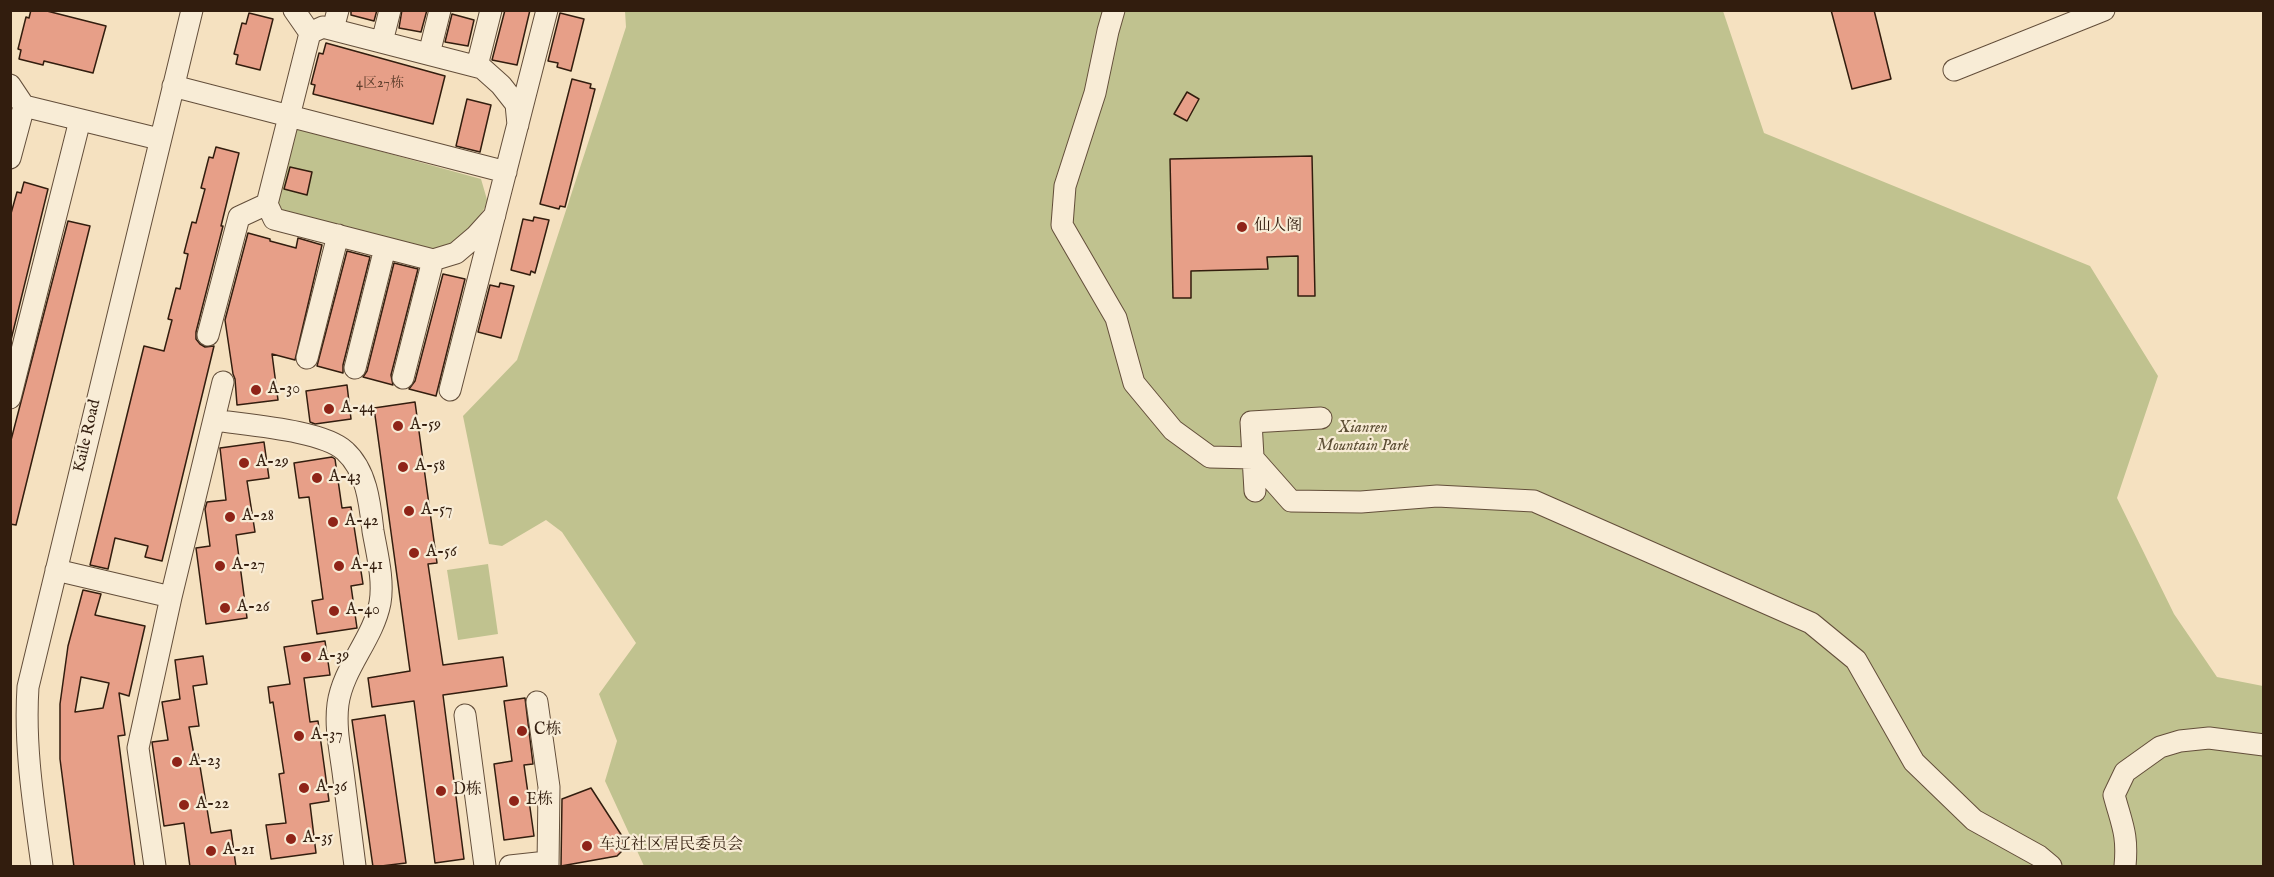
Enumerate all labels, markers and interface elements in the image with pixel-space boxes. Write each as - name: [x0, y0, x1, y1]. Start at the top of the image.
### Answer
- house number: 4区27栋: [356, 76, 404, 92]
- place label: 仙人阁: [1254, 217, 1302, 237]
- marker: 仙人阁: [1235, 220, 1249, 234]
- place label: A-30: [268, 380, 300, 400]
- marker: A-30: [249, 383, 263, 397]
- street label: Kaile Road: [70, 398, 106, 474]
- place label: A-44: [341, 399, 375, 419]
- marker: A-44: [322, 402, 336, 416]
- place label: A-59: [410, 416, 441, 436]
- marker: A-59: [391, 419, 405, 433]
- park label: Xianren Mountain Park: [1317, 419, 1409, 457]
- place label: A-29: [256, 453, 289, 473]
- marker: A-29: [237, 456, 251, 470]
- place label: A-58: [415, 457, 445, 477]
- marker: A-58: [396, 460, 410, 474]
- place label: A-43: [329, 468, 361, 488]
- marker: A-43: [310, 471, 324, 485]
- place label: A-57: [421, 501, 453, 521]
- marker: A-57: [402, 504, 416, 518]
- place label: A-28: [242, 507, 274, 527]
- marker: A-28: [223, 510, 237, 524]
- place label: A-42: [345, 512, 379, 532]
- marker: A-42: [326, 515, 340, 529]
- place label: A-56: [426, 543, 457, 563]
- marker: A-56: [407, 546, 421, 560]
- place label: A-27: [232, 556, 265, 576]
- place label: A-41: [351, 556, 383, 576]
- marker: A-27: [213, 559, 227, 573]
- marker: A-41: [332, 559, 346, 573]
- place label: A-26: [237, 598, 270, 618]
- marker: A-26: [218, 601, 232, 615]
- place label: A-40: [346, 601, 380, 621]
- marker: A-40: [327, 604, 341, 618]
- place label: A-39: [318, 647, 349, 667]
- marker: A-39: [299, 650, 313, 664]
- place label: C栋: [534, 721, 561, 741]
- marker: C栋: [515, 724, 529, 738]
- place label: A-37: [311, 726, 343, 746]
- marker: A-37: [292, 729, 306, 743]
- place label: A-23: [189, 752, 221, 772]
- marker: A-23: [170, 755, 184, 769]
- place label: A-36: [316, 778, 347, 798]
- marker: A-36: [297, 781, 311, 795]
- place label: D栋: [453, 781, 482, 801]
- marker: D栋: [434, 784, 448, 798]
- place label: E栋: [526, 791, 553, 811]
- marker: E栋: [507, 794, 521, 808]
- place label: A-22: [196, 795, 229, 815]
- marker: A-22: [177, 798, 191, 812]
- place label: A-35: [303, 829, 333, 849]
- marker: A-35: [284, 832, 298, 846]
- place label: 车辽社区居民委员会: [599, 836, 743, 856]
- marker: 车辽社区居民委员会: [580, 839, 594, 853]
- place label: A-21: [223, 841, 255, 861]
- marker: A-21: [204, 844, 218, 858]

